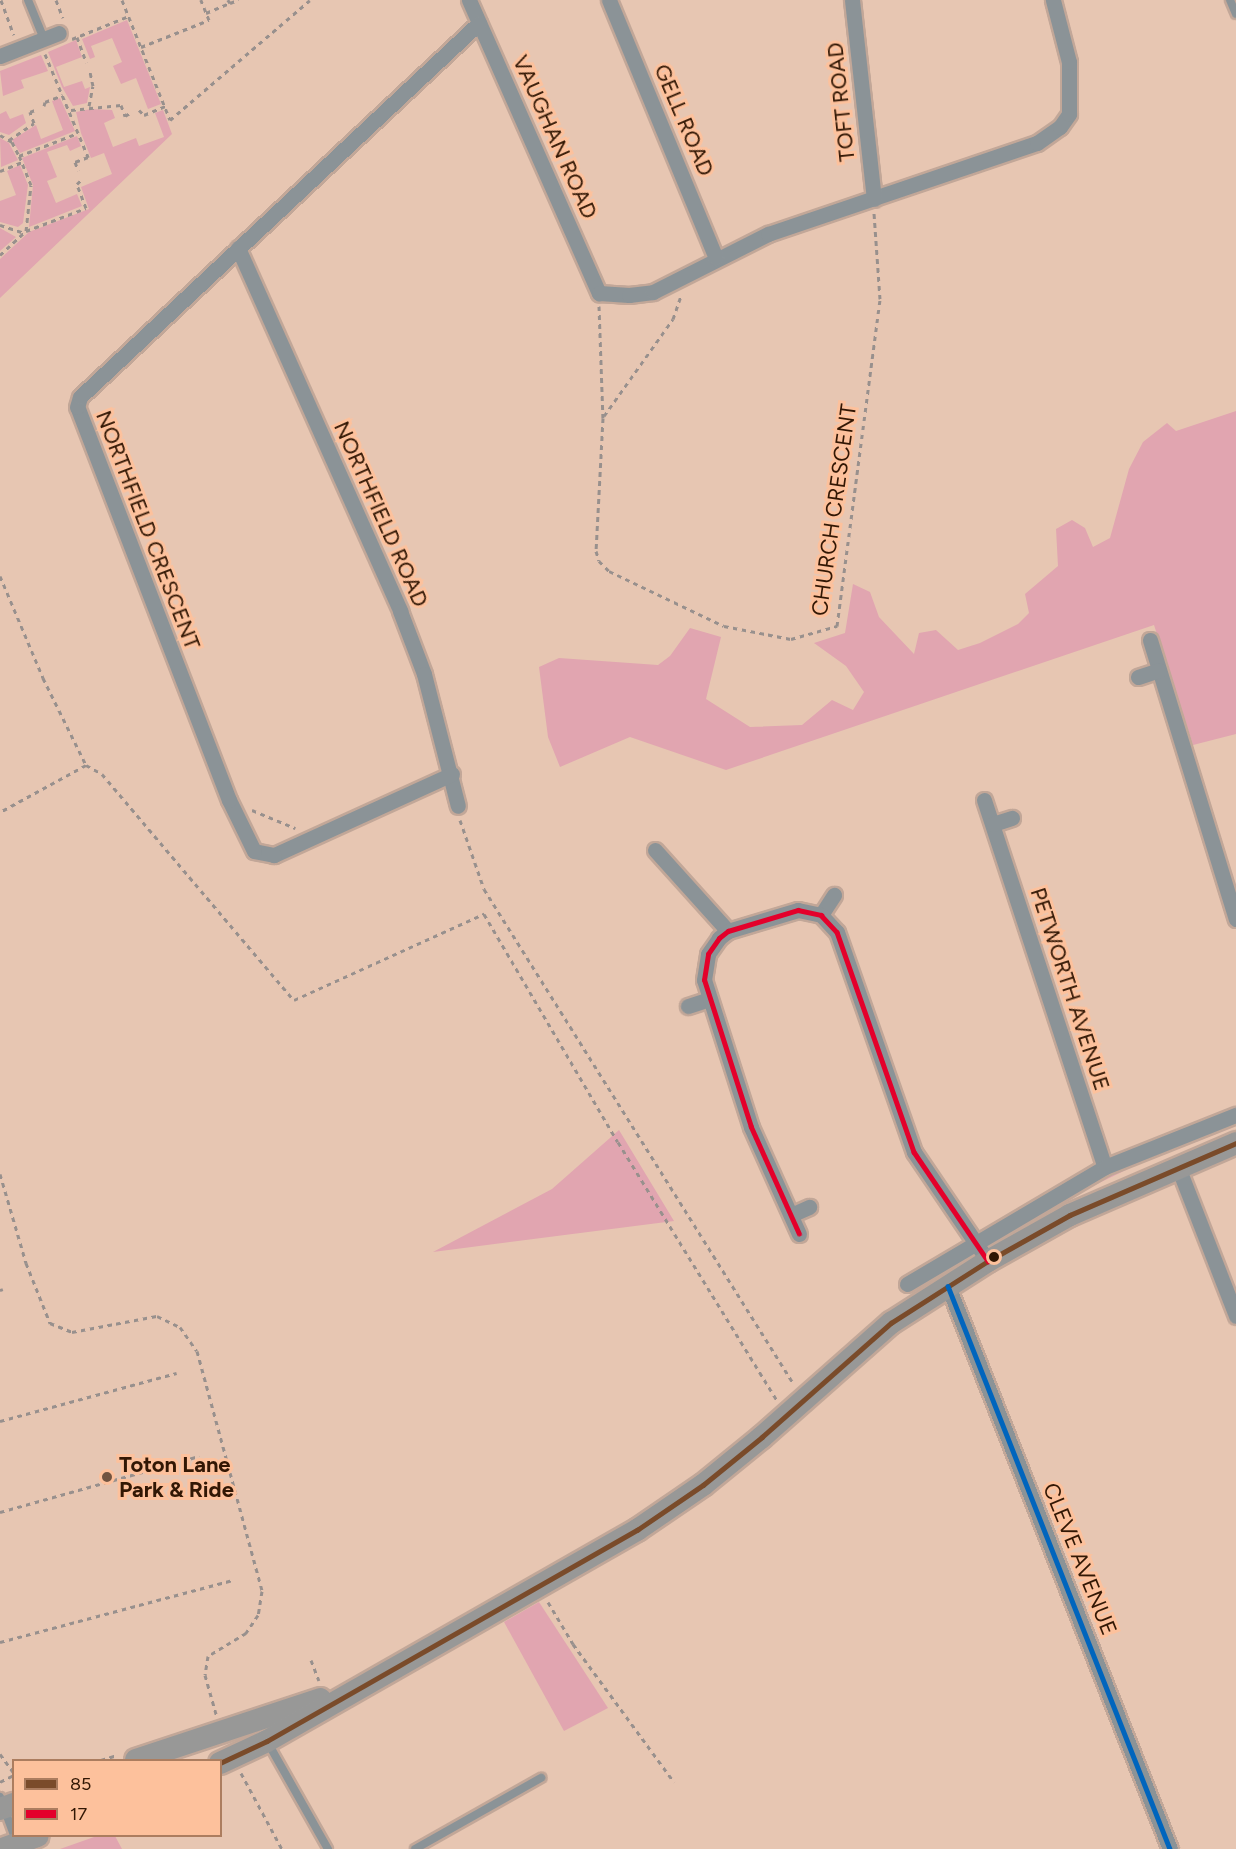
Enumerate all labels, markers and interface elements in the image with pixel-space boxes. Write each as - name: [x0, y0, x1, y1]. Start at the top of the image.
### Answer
- street label: TOFT ROAD: [822, 41, 860, 163]
- street label: VAUGHAN ROAD: [507, 51, 603, 223]
- street label: GELL ROAD: [649, 60, 719, 180]
- street label: CHURCH CRESCENT: [806, 402, 862, 618]
- street label: NORTHFIELD CRESCENT: [90, 407, 206, 653]
- street label: NORTHFIELD ROAD: [328, 417, 434, 611]
- street label: PETWORTH AVENUE: [1025, 884, 1115, 1094]
- unlabelled marker: [988, 1251, 1000, 1263]
- place label: Toton Lane Park & Ride: [119, 1451, 234, 1502]
- marker: Toton Lane Park & Ride: [100, 1470, 114, 1484]
- street label: CLEVE AVENUE: [1037, 1479, 1123, 1639]
- legend: [12, 1759, 222, 1837]
- text: 85: [70, 1773, 91, 1795]
- text: 17: [70, 1803, 87, 1825]

